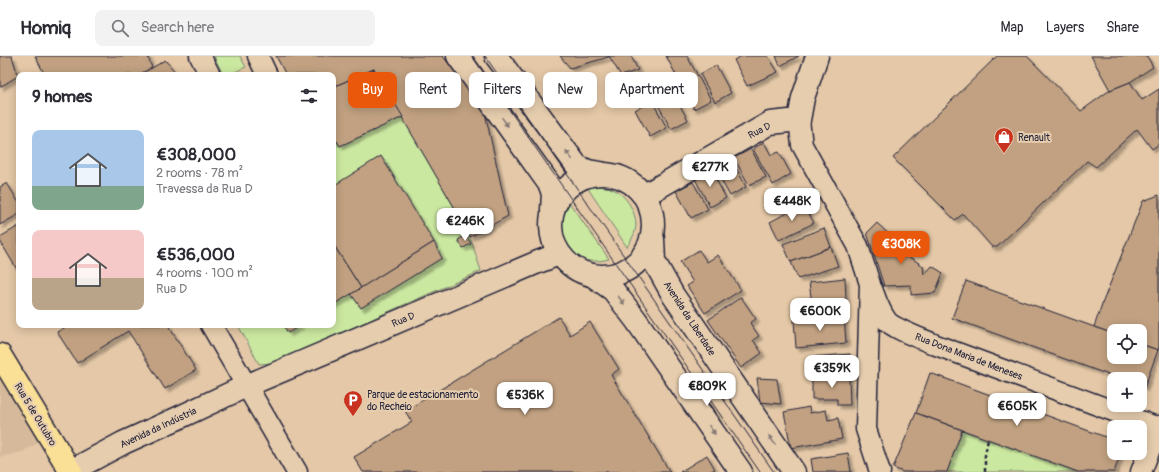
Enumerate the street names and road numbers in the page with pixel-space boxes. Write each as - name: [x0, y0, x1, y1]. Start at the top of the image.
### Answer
- street label: Rua D: [746, 120, 773, 142]
- street label: Avenida da Liberdade: [661, 279, 718, 358]
- street label: Rua D: [390, 310, 417, 330]
- street label: Rua Dona Maria de Meneses: [913, 331, 1025, 383]
- street label: Rua 5 de Outubro: [12, 381, 59, 449]
- street label: Avenida da Indústria: [118, 405, 199, 451]

